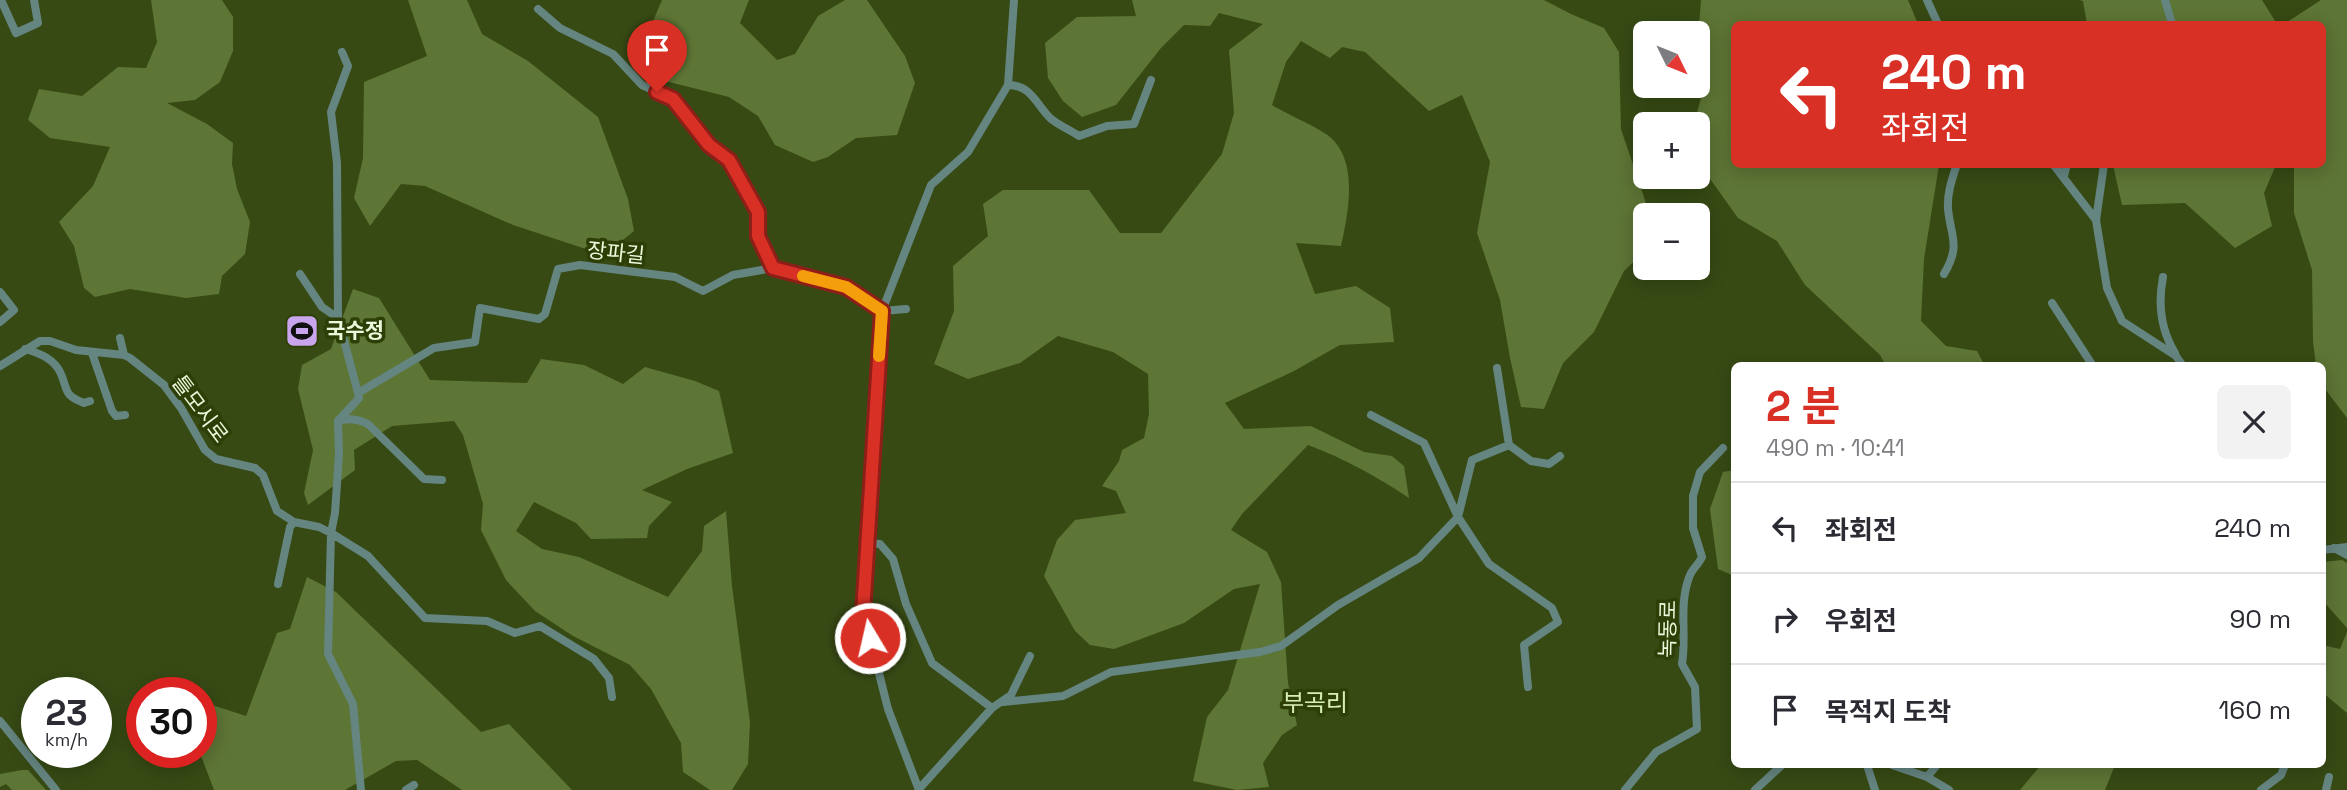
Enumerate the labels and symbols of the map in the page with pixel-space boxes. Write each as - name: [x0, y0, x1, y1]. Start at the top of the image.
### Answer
- pin: [627, 20, 687, 92]
- north arrow: [1633, 21, 1710, 98]
- street label: 장파길: [586, 236, 646, 269]
- sports icon: 국수정: [283, 312, 321, 350]
- place label: 국수정: [326, 317, 384, 344]
- street label: 틀모시로: [166, 370, 234, 448]
- street label: 녹동로: [1653, 600, 1682, 658]
- position arrow: [833, 601, 907, 675]
- speed limit sign: 30: [126, 677, 217, 768]
- district label: 부곡리: [1282, 687, 1348, 718]

